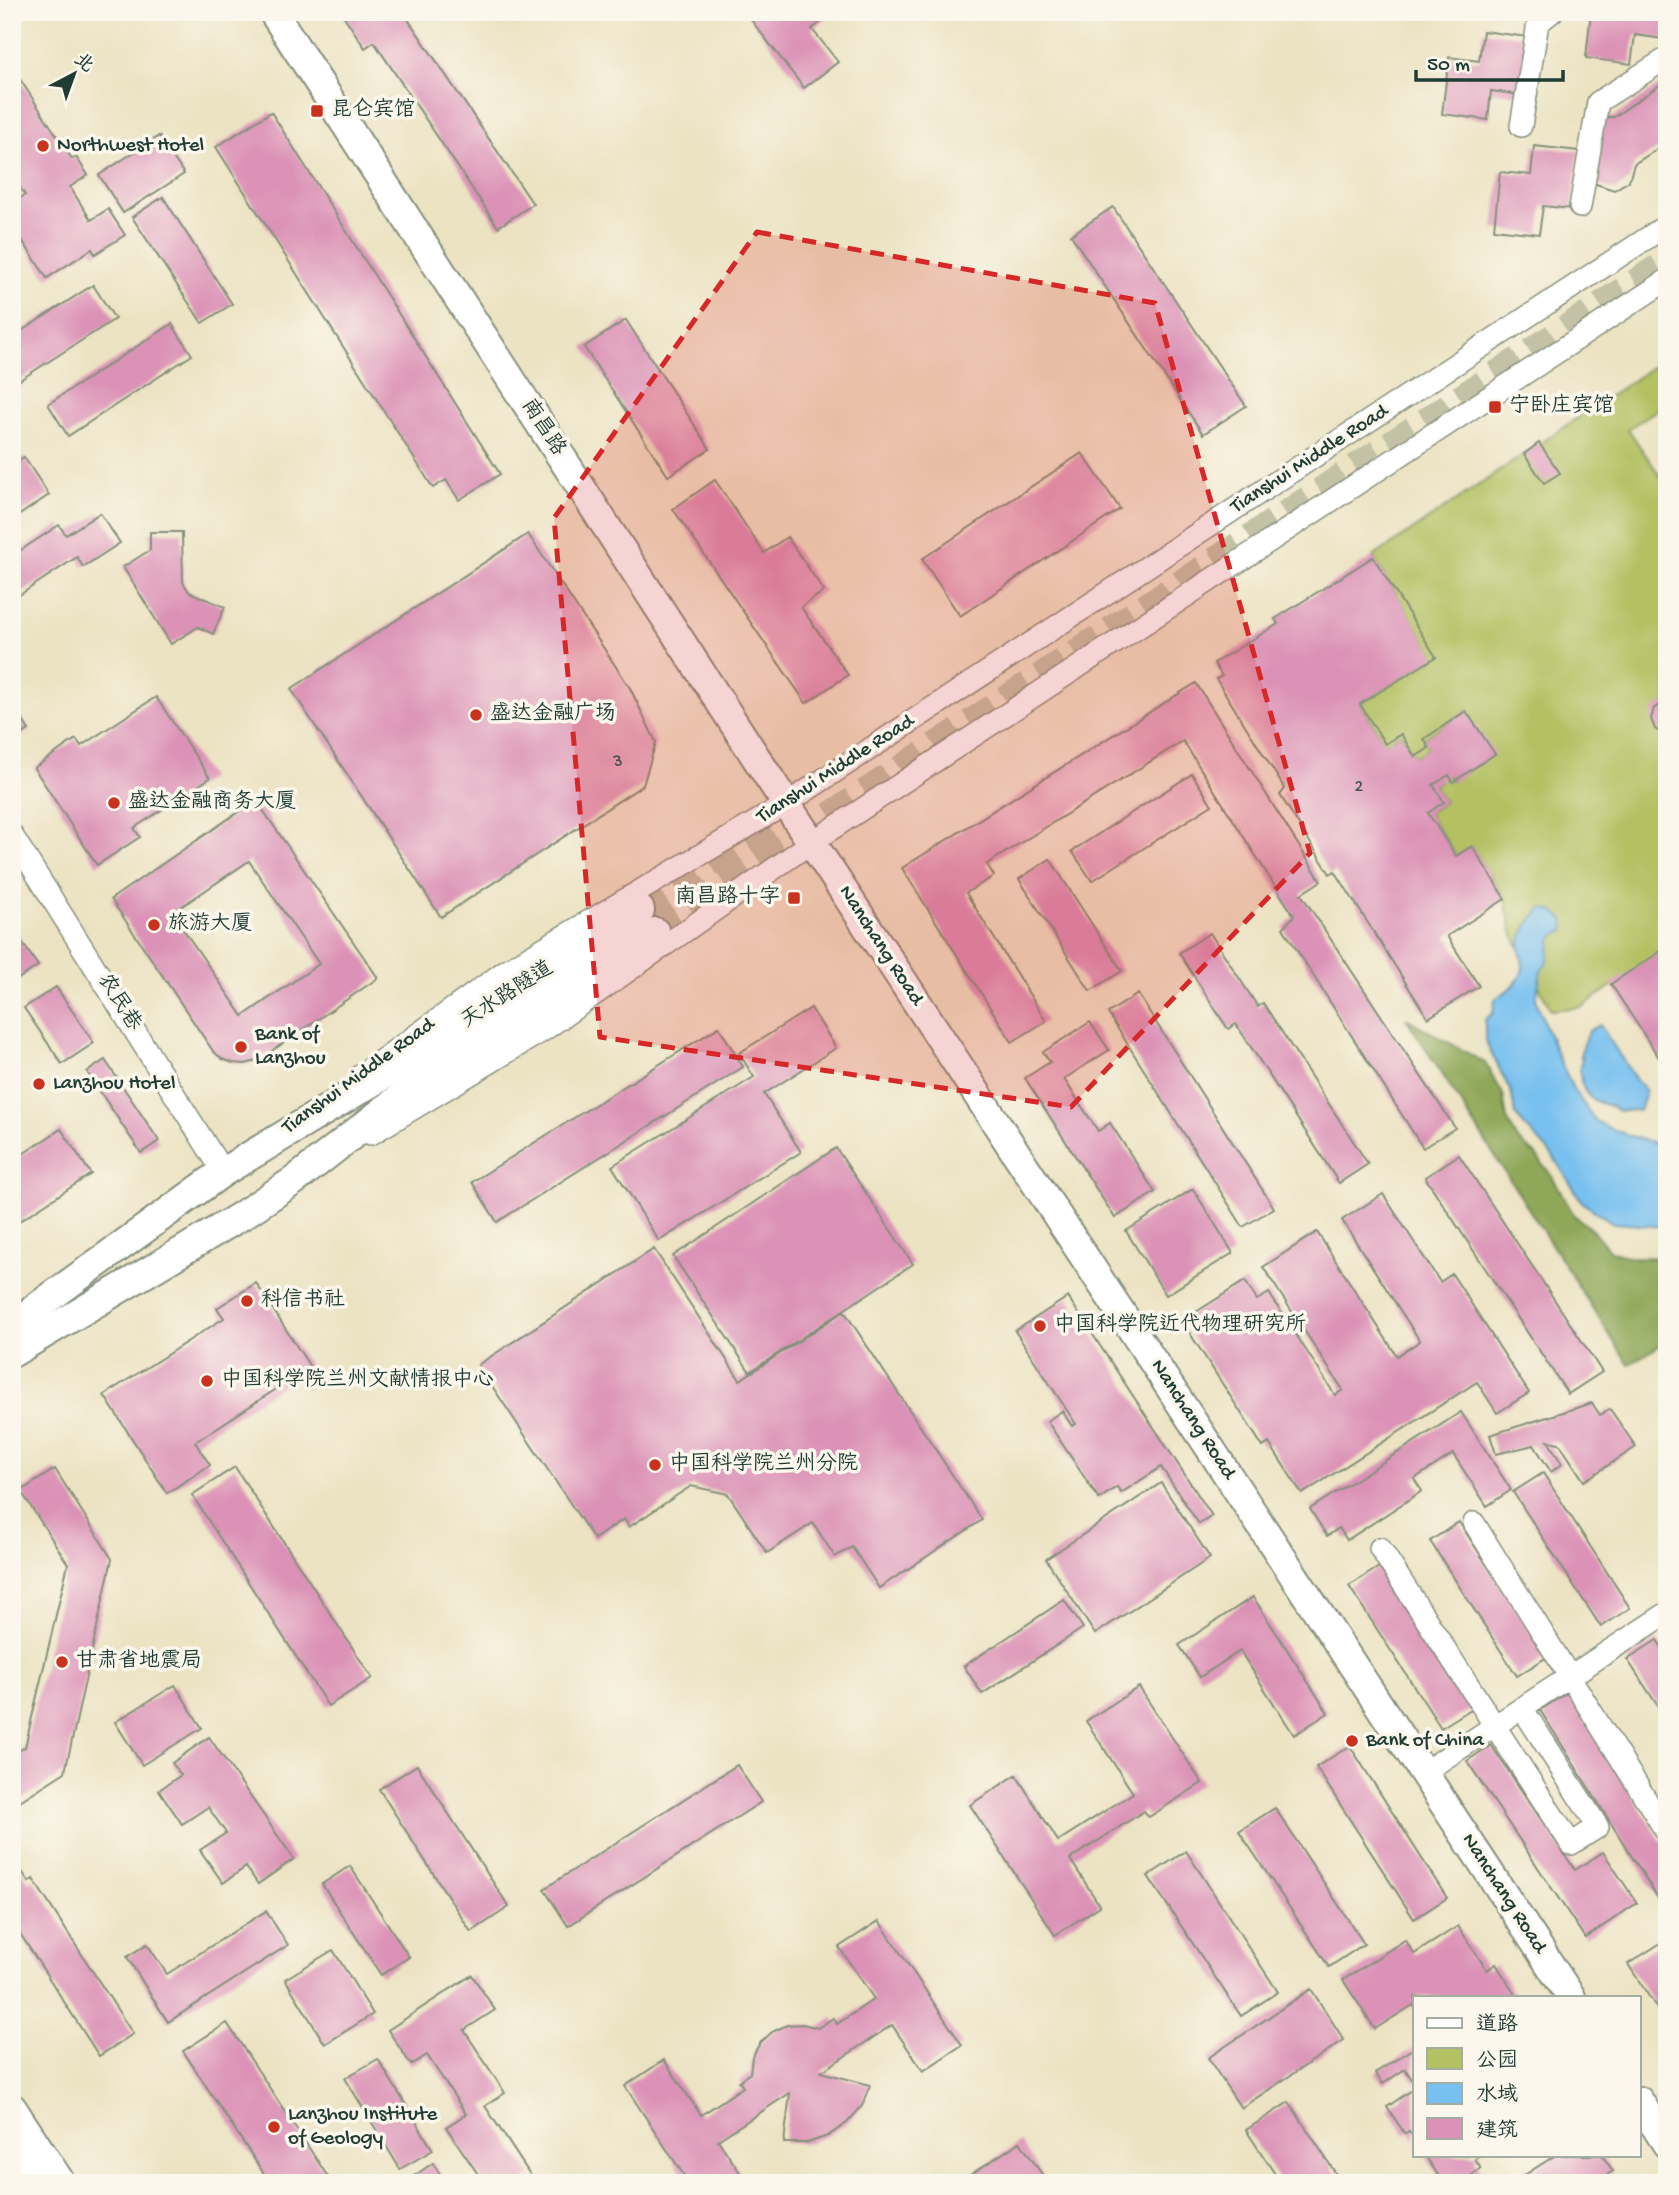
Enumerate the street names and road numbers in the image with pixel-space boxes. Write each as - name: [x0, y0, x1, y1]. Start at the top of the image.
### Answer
- street label: 南昌路: [514, 394, 571, 461]
- street label: Tianshui Middle Road: [1226, 399, 1395, 521]
- street label: Tianshui Middle Road: [752, 709, 921, 831]
- street label: Nanchang Road: [832, 881, 929, 1012]
- street label: 天水路隧道: [456, 955, 559, 1035]
- street label: 农民巷: [91, 969, 147, 1036]
- street label: Tianshui Middle Road: [277, 1012, 442, 1141]
- street label: Nanchang Road: [1144, 1355, 1241, 1486]
- street label: Nanchang Road: [1455, 1829, 1552, 1960]

